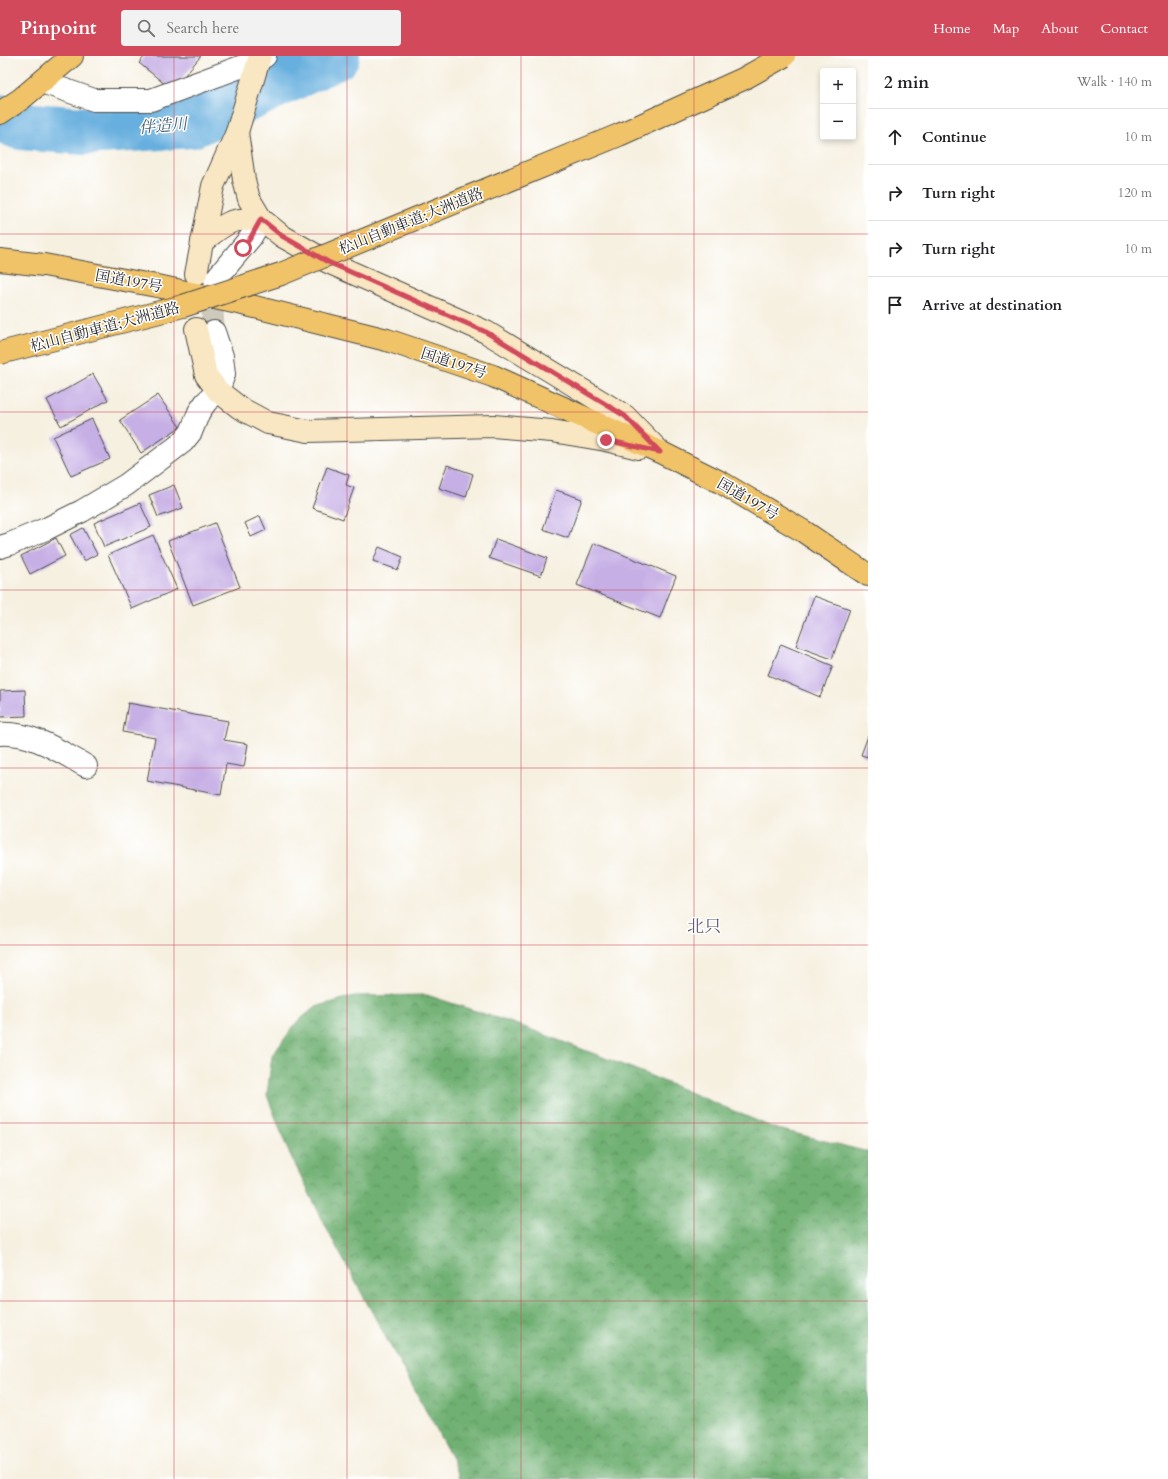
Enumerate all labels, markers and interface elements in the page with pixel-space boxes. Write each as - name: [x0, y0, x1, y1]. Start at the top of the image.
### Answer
- search box: [121, 10, 401, 46]
- text: Pinpoint: [20, 15, 97, 41]
- icon: search: [135, 17, 157, 39]
- text: Search here: [167, 18, 239, 38]
- text: Home: [933, 19, 971, 38]
- text: Map: [993, 19, 1019, 38]
- text: About: [1041, 19, 1078, 38]
- text: Contact: [1100, 19, 1148, 38]
- map controls: [820, 68, 856, 140]
- button: +: [820, 68, 856, 104]
- text: 2 min: [884, 71, 929, 94]
- text: Walk · 140 m: [1077, 73, 1152, 91]
- button: −: [820, 104, 856, 140]
- water label: 伴造川: [138, 113, 190, 139]
- icon: ahead: [884, 126, 906, 148]
- text: Continue: [922, 127, 987, 147]
- text: 10 m: [1124, 128, 1152, 146]
- icon: right: [884, 182, 906, 204]
- street label: 松山自動車道;大洲道路: [336, 183, 486, 259]
- text: Turn right: [922, 183, 995, 203]
- text: 120 m: [1118, 184, 1152, 202]
- icon: right: [884, 238, 906, 260]
- route start: [234, 239, 252, 257]
- text: Turn right: [922, 239, 995, 259]
- text: 10 m: [1124, 240, 1152, 258]
- street label: 国道197号: [94, 265, 164, 297]
- icon: arrive: [884, 294, 906, 316]
- text: Arrive at destination: [922, 295, 1062, 315]
- street label: 松山自動車道;大洲道路: [28, 297, 182, 357]
- street label: 国道197号: [419, 343, 489, 383]
- route end: [597, 431, 615, 449]
- street label: 国道197号: [714, 473, 782, 525]
- district label: 北只: [687, 915, 721, 938]

